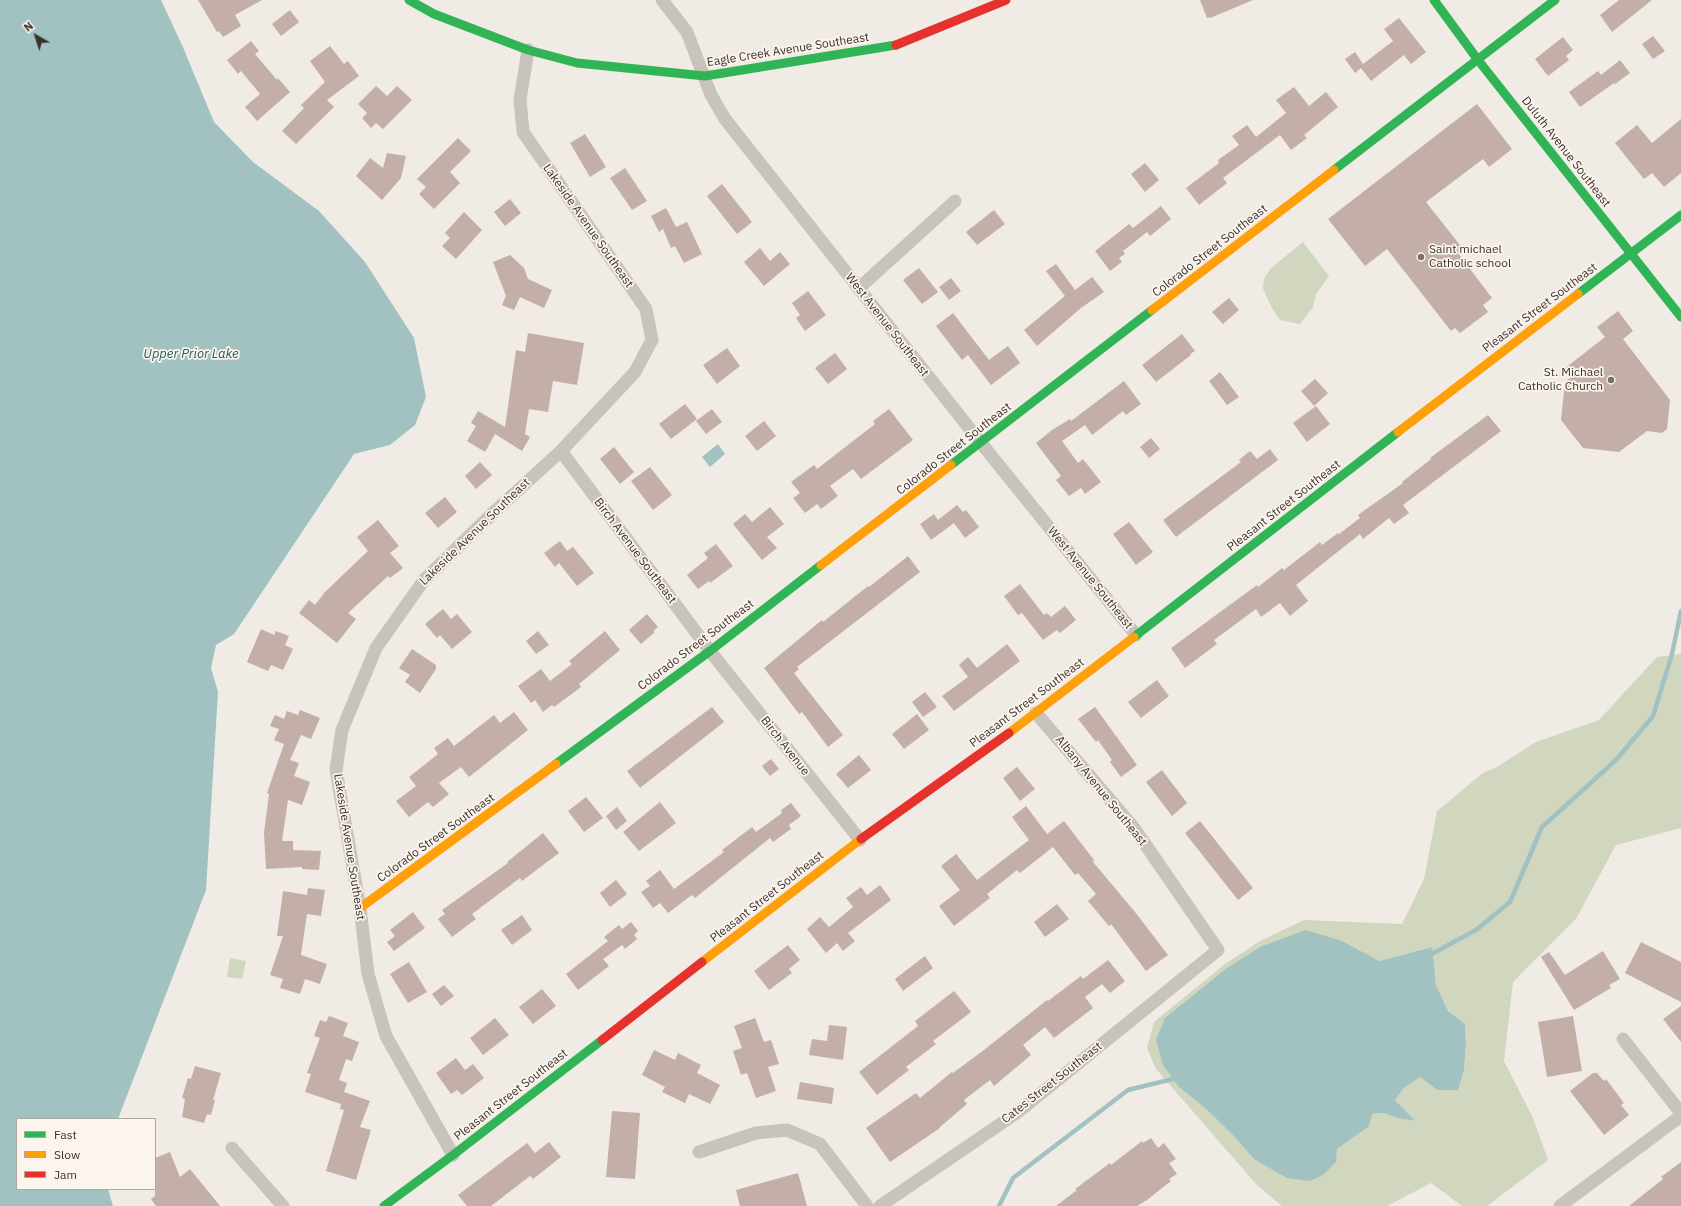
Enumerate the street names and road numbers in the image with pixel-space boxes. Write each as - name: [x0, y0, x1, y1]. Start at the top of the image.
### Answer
- street label: Eagle Creek Avenue Southeast: [706, 30, 870, 70]
- street label: Duluth Avenue Southeast: [1518, 94, 1614, 210]
- street label: Lakeside Avenue Southeast: [540, 161, 636, 291]
- street label: Colorado Street Southeast: [1150, 202, 1270, 300]
- street label: Pleasant Street Southeast: [1480, 260, 1600, 356]
- street label: West Avenue Southeast: [842, 270, 932, 380]
- street label: Colorado Street Southeast: [894, 400, 1014, 498]
- street label: Pleasant Street Southeast: [1224, 457, 1344, 555]
- street label: Lakeside Avenue Southeast: [417, 476, 533, 588]
- street label: Birch Avenue Southeast: [591, 495, 679, 607]
- street label: West Avenue Southeast: [1044, 524, 1136, 632]
- street label: Colorado Street Southeast: [635, 597, 757, 693]
- street label: Pleasant Street Southeast: [967, 655, 1087, 751]
- street label: Birch Avenue: [757, 714, 813, 778]
- street label: Albany Avenue Southeast: [1052, 733, 1150, 849]
- street label: Lakeside Avenue Southeast: [330, 773, 368, 921]
- street label: Colorado Street Southeast: [374, 791, 498, 885]
- street label: Pleasant Street Southeast: [707, 848, 827, 946]
- street label: Cates Street Southeast: [999, 1039, 1105, 1127]
- street label: Pleasant Street Southeast: [451, 1046, 571, 1144]

